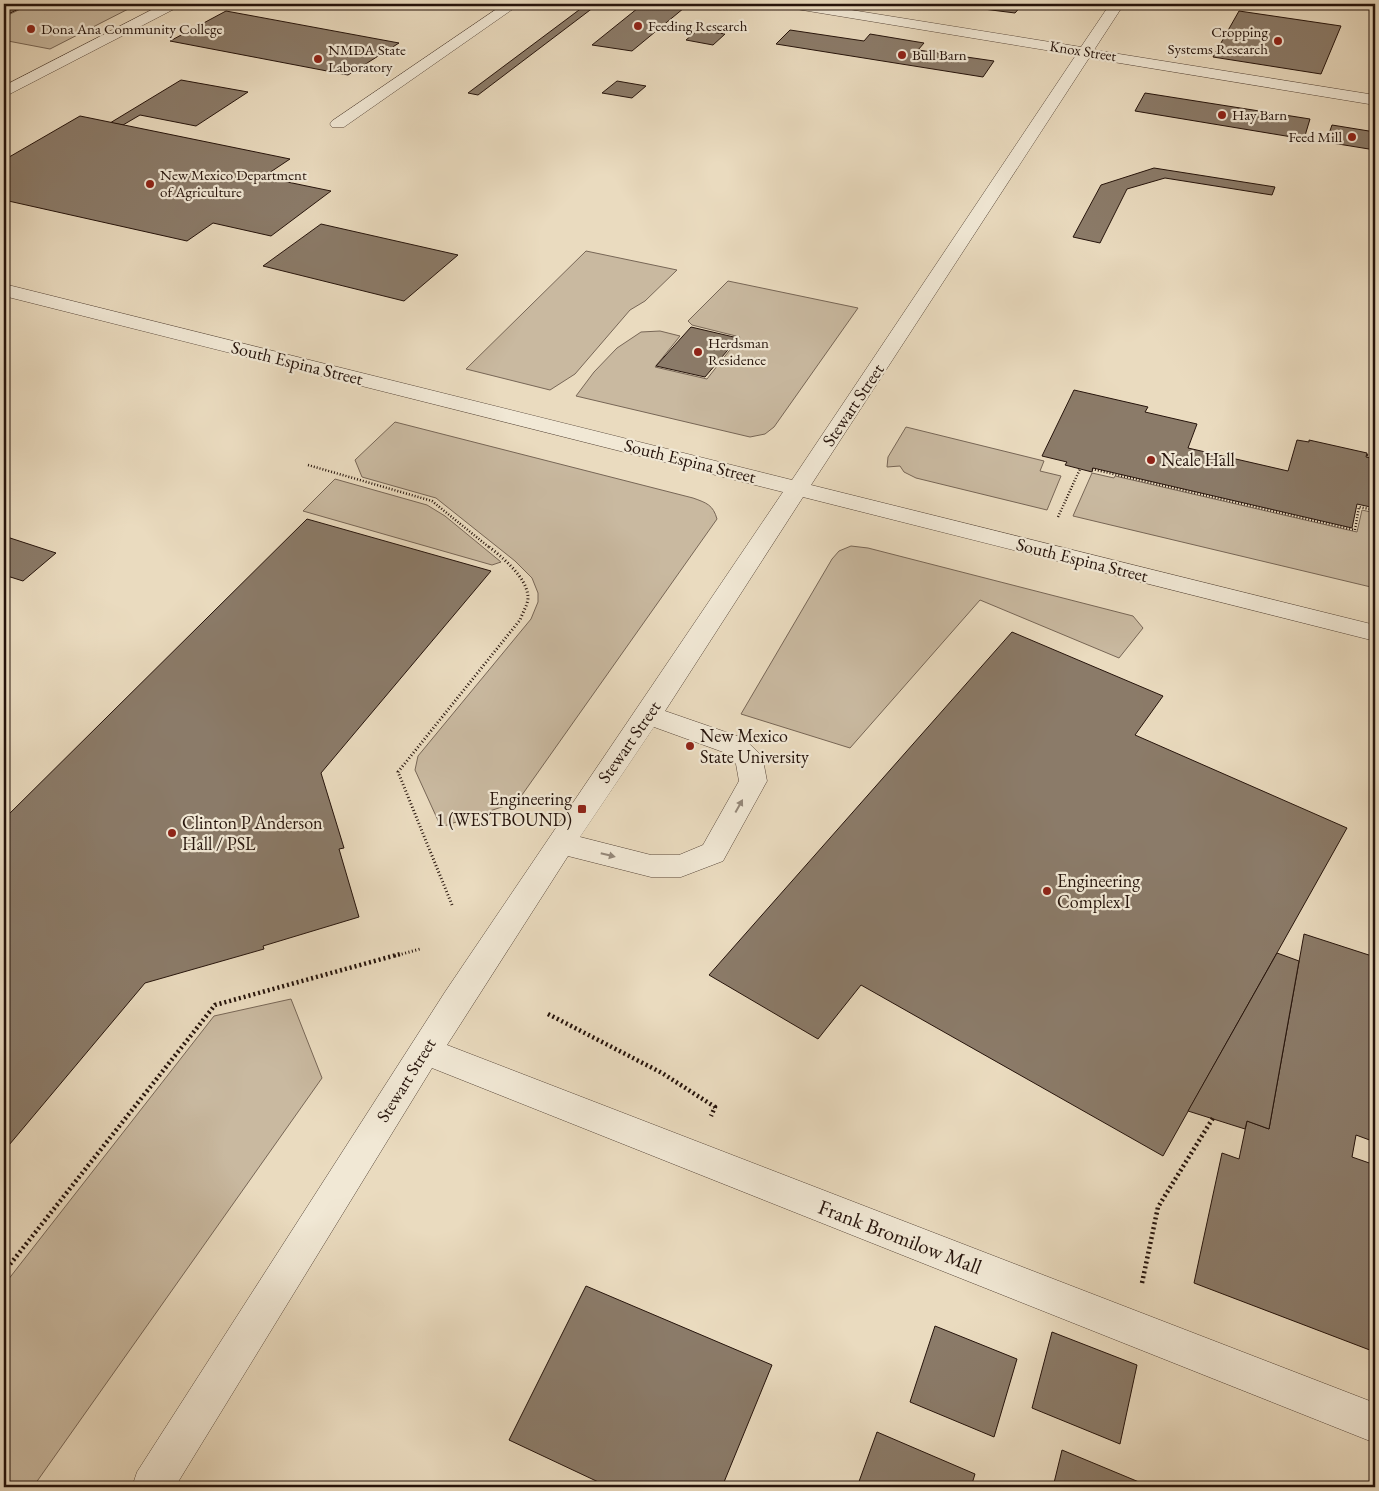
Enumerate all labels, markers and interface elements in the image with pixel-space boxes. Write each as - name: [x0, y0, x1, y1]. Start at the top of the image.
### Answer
- place label: Feeding Research: [648, 16, 748, 35]
- place label: Dona Ana Community College: [41, 19, 223, 38]
- marker: Feeding Research: [632, 20, 644, 32]
- place label: Cropping Systems Research: [1167, 22, 1268, 58]
- marker: Dona Ana Community College: [25, 23, 37, 35]
- marker: Cropping Systems Research: [1272, 35, 1284, 47]
- street label: Knox Street: [1048, 36, 1118, 65]
- place label: NMDA State Laboratory: [328, 40, 406, 76]
- place label: Bull Barn: [912, 45, 967, 64]
- marker: Bull Barn: [896, 49, 908, 61]
- marker: NMDA State Laboratory: [312, 53, 324, 65]
- place label: Hay Barn: [1232, 105, 1287, 124]
- marker: Hay Barn: [1216, 109, 1228, 121]
- place label: Feed Mill: [1288, 127, 1342, 146]
- marker: Feed Mill: [1346, 131, 1358, 143]
- place label: New Mexico Department of Agriculture: [160, 165, 307, 201]
- marker: New Mexico Department of Agriculture: [144, 178, 156, 190]
- place label: Herdsman Residence: [708, 333, 769, 369]
- street label: South Espina Street: [229, 335, 366, 390]
- marker: Herdsman Residence: [692, 346, 704, 358]
- street label: Stewart Street: [816, 359, 889, 451]
- street label: South Espina Street: [622, 433, 759, 488]
- place label: Neale Hall: [1161, 448, 1235, 471]
- marker: Neale Hall: [1145, 454, 1157, 466]
- street label: South Espina Street: [1014, 532, 1151, 587]
- street label: Stewart Street: [592, 696, 665, 787]
- place label: New Mexico State University: [700, 724, 809, 768]
- marker: New Mexico State University: [684, 740, 696, 752]
- place label: Engineering 1 (WESTBOUND): [436, 787, 572, 831]
- one-way arrow: [735, 799, 744, 813]
- marker: Engineering 1 (WESTBOUND): [576, 803, 588, 815]
- place label: Clinton P Anderson Hall / PSL: [182, 811, 323, 855]
- marker: Clinton P Anderson Hall / PSL: [166, 827, 178, 839]
- one-way arrow: [600, 851, 615, 859]
- place label: Engineering Complex I: [1057, 869, 1140, 913]
- marker: Engineering Complex I: [1041, 885, 1053, 897]
- street label: Stewart Street: [371, 1033, 441, 1126]
- street label: Frank Bromilow Mall: [815, 1193, 986, 1280]

